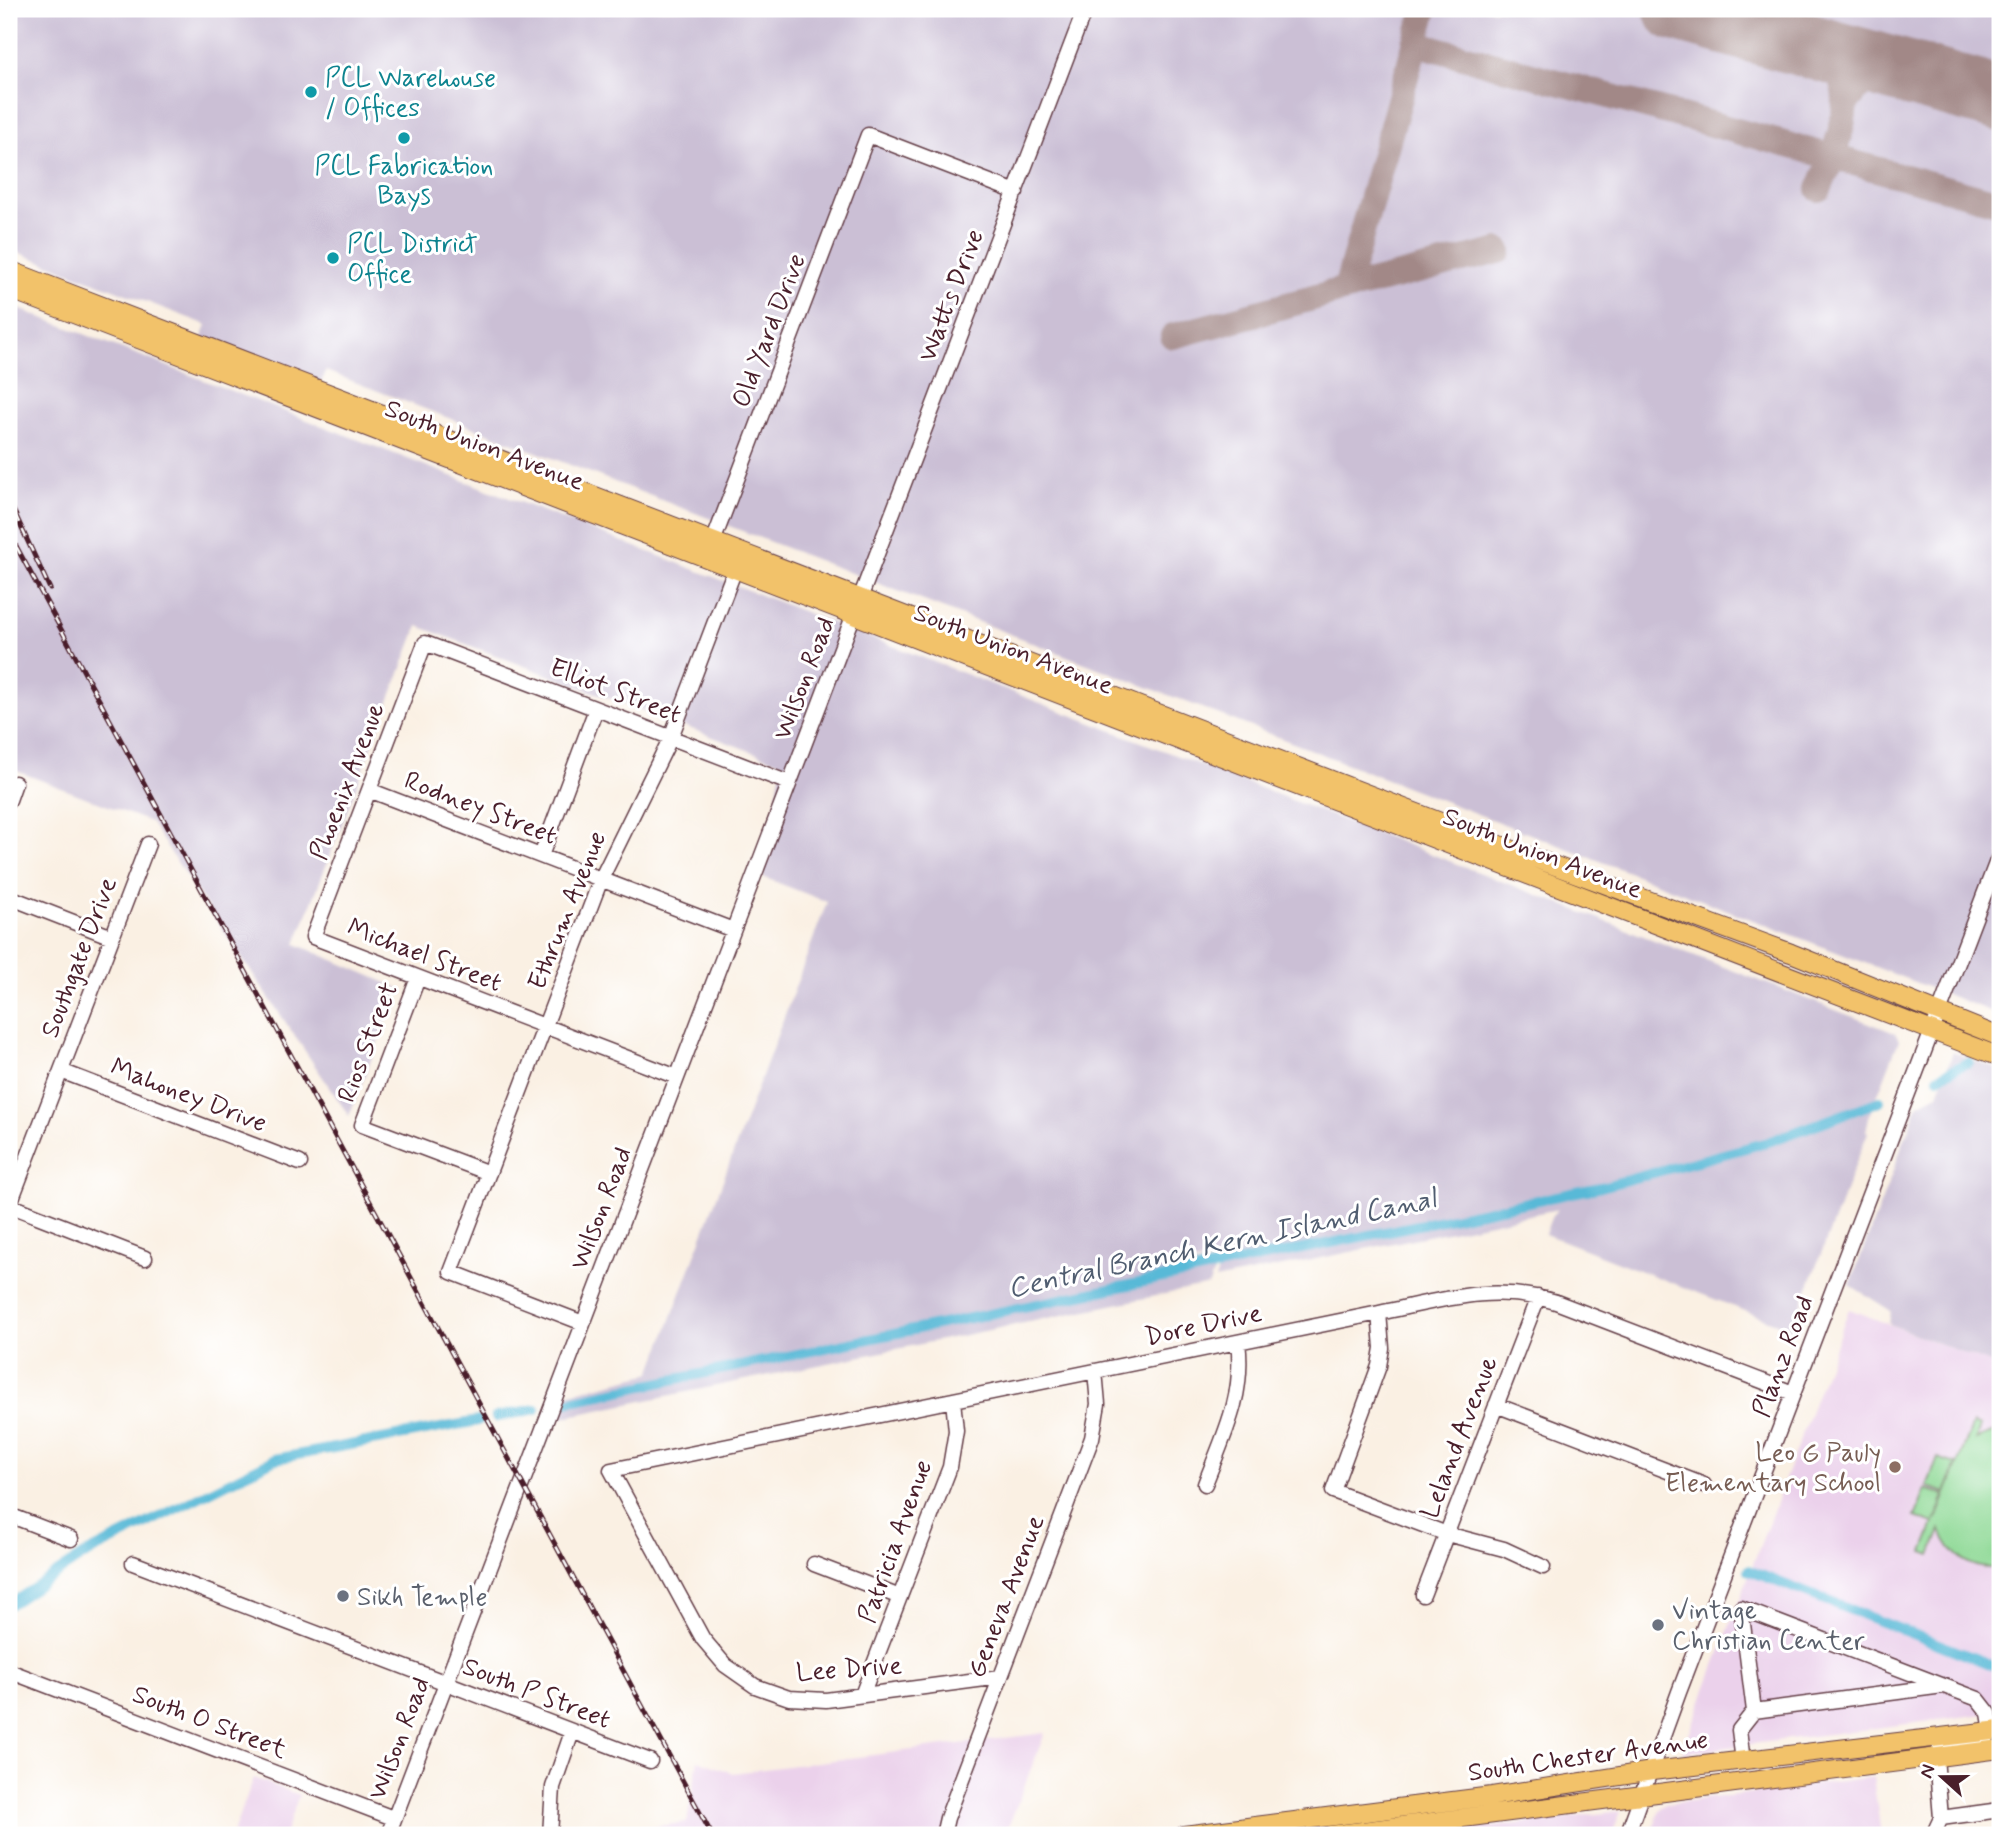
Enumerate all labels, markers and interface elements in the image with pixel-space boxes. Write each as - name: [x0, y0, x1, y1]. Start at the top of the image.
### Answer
- place label: PCL Warehouse / Offices: [325, 62, 496, 126]
- marker: PCL Warehouse / Offices: [303, 84, 319, 100]
- marker: PCL Fabrication Bays: [396, 130, 412, 146]
- place label: PCL Fabrication Bays: [315, 150, 493, 214]
- street label: Watts Drive: [911, 225, 993, 367]
- place label: PCL District Office: [347, 228, 477, 292]
- street label: Old Yard Drive: [725, 249, 815, 412]
- marker: PCL District Office: [325, 250, 341, 266]
- street label: South Union Avenue: [380, 392, 589, 500]
- street label: South Union Avenue: [909, 596, 1118, 704]
- street label: Wilson Road: [766, 612, 844, 745]
- street label: Elliot Street: [545, 651, 686, 733]
- street label: Phoenix Avenue: [302, 698, 393, 865]
- street label: Rodney Street: [399, 764, 561, 854]
- street label: South Union Avenue: [1438, 800, 1647, 908]
- street label: Ethrum Avenue: [521, 826, 615, 995]
- street label: Southgate Drive: [34, 873, 126, 1043]
- street label: Michael Street: [342, 911, 506, 1001]
- street label: Rios Street: [330, 978, 407, 1108]
- street label: Mahoney Drive: [105, 1051, 271, 1141]
- street label: Wilson Road: [563, 1142, 641, 1275]
- water label: Central Branch Kern Island Canal: [1005, 1180, 1442, 1308]
- street label: Planz Road: [1745, 1291, 1823, 1422]
- street label: Dore Drive: [1142, 1297, 1265, 1355]
- street label: Leland Avenue: [1413, 1352, 1506, 1524]
- place label: Leo G Pauly Elementary School: [1665, 1437, 1881, 1501]
- street label: Patricia Avenue: [851, 1455, 941, 1628]
- marker: Leo G Pauly Elementary School: [1887, 1459, 1903, 1475]
- street label: Geneva Avenue: [960, 1510, 1054, 1683]
- place label: Sikh Temple: [357, 1581, 488, 1615]
- marker: Sikh Temple: [335, 1588, 351, 1604]
- place label: Vintage Christian Center: [1672, 1595, 1865, 1659]
- marker: Vintage Christian Center: [1650, 1617, 1666, 1633]
- street label: Lee Drive: [795, 1649, 903, 1691]
- street label: South P Street: [457, 1650, 615, 1738]
- street label: Wilson Road: [361, 1672, 439, 1805]
- street label: South O Street: [127, 1678, 291, 1768]
- street label: South Chester Avenue: [1466, 1723, 1711, 1791]
- north arrow: [1908, 1742, 1978, 1812]
- text: N: [1914, 1761, 1941, 1782]

